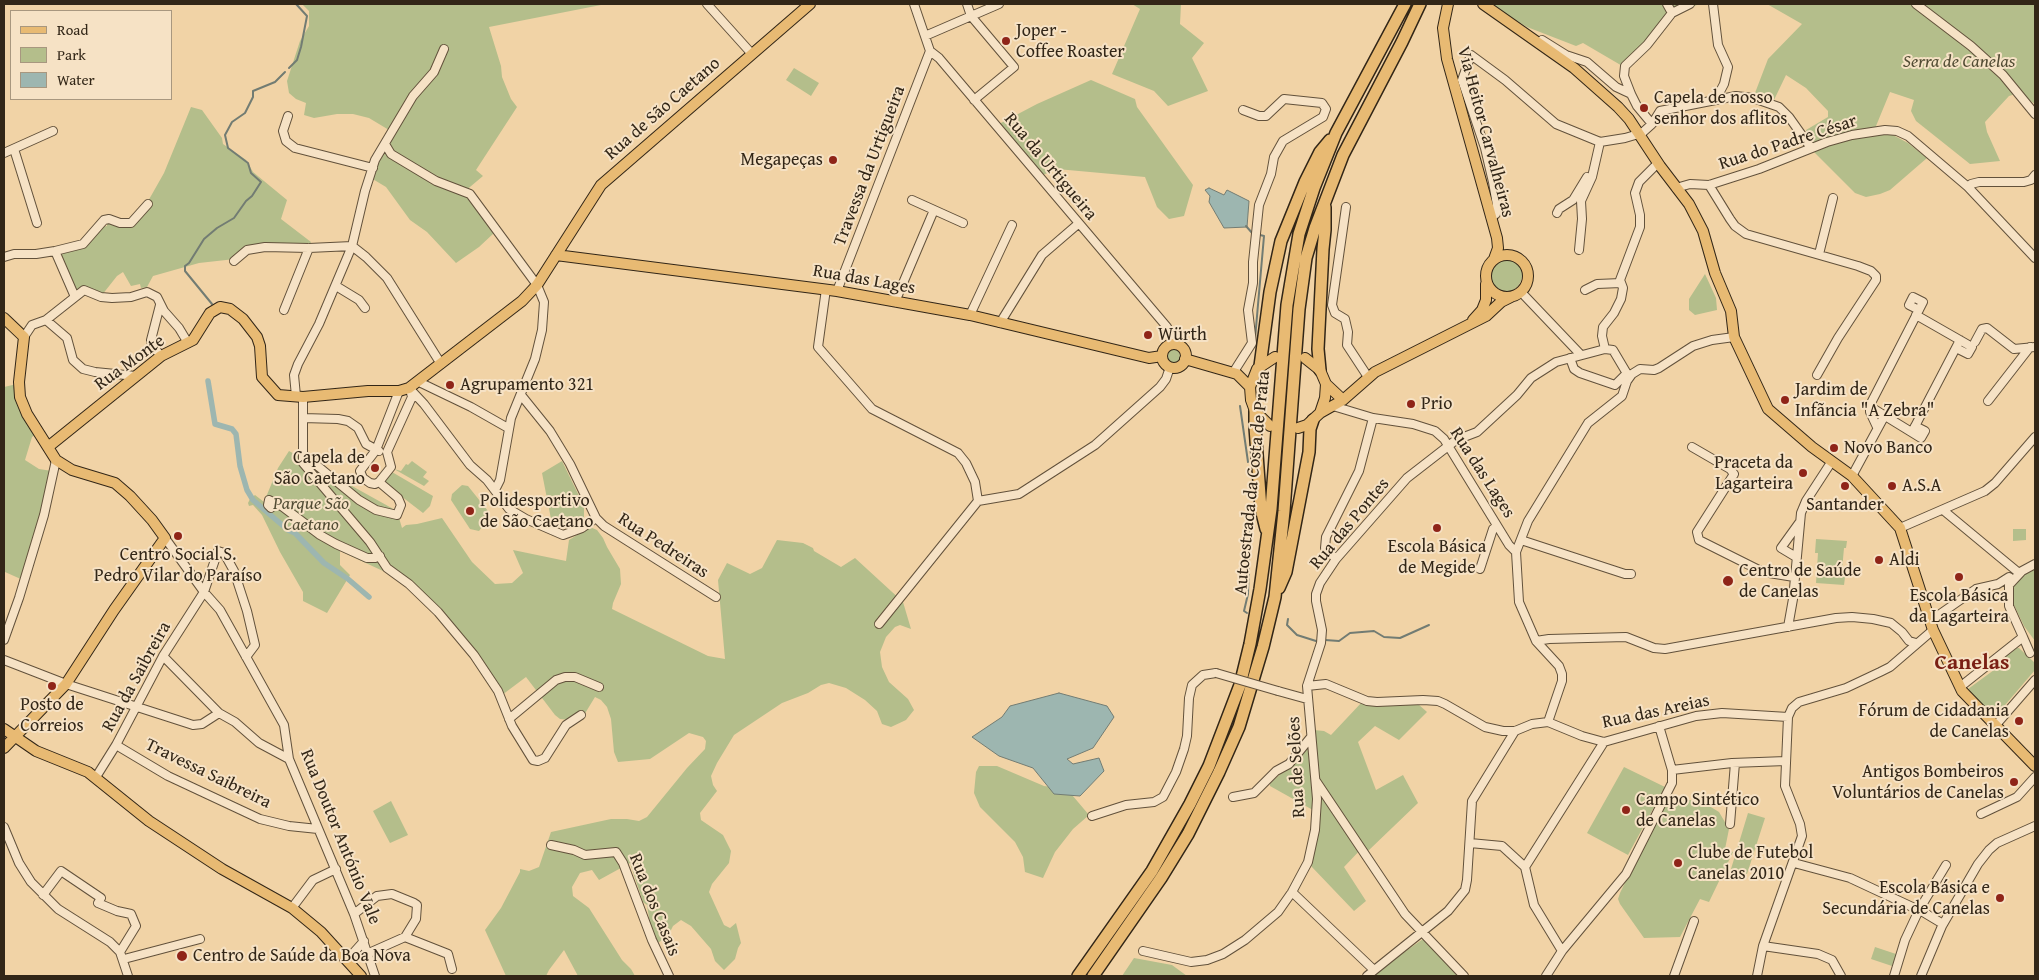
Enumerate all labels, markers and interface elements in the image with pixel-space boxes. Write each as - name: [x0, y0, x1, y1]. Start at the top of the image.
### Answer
- legend: [10, 10, 172, 100]
- text: Road: [57, 19, 88, 40]
- place label: Joper - Coffee Roaster: [1016, 20, 1125, 62]
- marker: Joper - Coffee Roaster: [1000, 35, 1012, 47]
- text: Park: [57, 44, 86, 65]
- street label: Via Heitor Carvalheiras: [1452, 44, 1518, 220]
- park label: Serra de Canelas: [1903, 51, 2015, 73]
- street label: Rua de São Caetano: [601, 53, 725, 165]
- text: Water: [57, 69, 95, 90]
- street label: Travessa da Urtigueira: [829, 83, 911, 249]
- place label: Capela de nosso senhor dos aflitos: [1654, 87, 1787, 130]
- marker: Capela de nosso senhor dos aflitos: [1638, 102, 1650, 114]
- street label: Rua da Urtigueira: [999, 109, 1101, 225]
- street label: Rua do Padre César: [1716, 110, 1860, 176]
- place label: Megapeças: [741, 149, 823, 171]
- marker: Megapeças: [827, 154, 839, 166]
- street label: Rua das Lages: [811, 260, 917, 300]
- place label: Würth: [1158, 324, 1207, 346]
- marker: Würth: [1142, 329, 1154, 341]
- street label: Rua Monte: [91, 330, 169, 396]
- street label: Autoestrada da Costa de Prata: [1230, 370, 1276, 596]
- place label: Agrupamento 321: [460, 374, 594, 396]
- marker: Agrupamento 321: [444, 379, 456, 391]
- place label: Jardim de Infãncia "A Zebra": [1795, 379, 1934, 422]
- place label: Prio: [1421, 393, 1452, 415]
- marker: Jardim de Infãncia "A Zebra": [1779, 394, 1791, 406]
- marker: Prio: [1405, 398, 1417, 410]
- street label: Rua das Lages: [1445, 424, 1519, 522]
- place label: Novo Banco: [1844, 437, 1932, 459]
- marker: Novo Banco: [1828, 442, 1840, 454]
- place label: Capela de São Caetano: [274, 447, 365, 489]
- place label: Praceta da Lagarteira: [1714, 452, 1793, 494]
- marker: Capela de São Caetano: [369, 462, 381, 474]
- marker: Praceta da Lagarteira: [1797, 467, 1809, 479]
- street label: Rua das Pontes: [1306, 474, 1394, 574]
- place label: A.S.A: [1902, 475, 1941, 497]
- marker: Santander: [1839, 480, 1851, 492]
- marker: A.S.A: [1886, 480, 1898, 492]
- place label: Polidesportivo de São Caetano: [480, 490, 593, 532]
- park label: Parque São Caetano: [273, 493, 349, 536]
- place label: Santander: [1806, 494, 1884, 516]
- marker: Polidesportivo de São Caetano: [464, 505, 476, 517]
- street label: Rua Pedreiras: [614, 509, 712, 583]
- marker: Escola Básica de Megide: [1431, 522, 1443, 534]
- marker: Centro Social S. Pedro Vilar do Paraíso: [172, 530, 184, 542]
- place label: Escola Básica de Megide: [1388, 536, 1486, 578]
- place label: Centro Social S. Pedro Vilar do Paraíso: [94, 544, 262, 586]
- place label: Aldi: [1889, 549, 1920, 571]
- marker: Aldi: [1873, 554, 1885, 566]
- place label: Centro de Saúde de Canelas: [1739, 560, 1861, 602]
- marker: Escola Básica da Lagarteira: [1953, 571, 1965, 583]
- marker: Centro de Saúde de Canelas: [1721, 574, 1735, 588]
- place label: Escola Básica da Lagarteira: [1909, 585, 2009, 628]
- street label: Rua da Saibreira: [98, 618, 176, 736]
- district label: Canelas: [1934, 650, 2010, 676]
- marker: Posto de Correios: [46, 680, 58, 692]
- street label: Rua das Areias: [1600, 690, 1712, 734]
- place label: Posto de Correios: [20, 694, 84, 736]
- place label: Fórum de Cidadania de Canelas: [1858, 700, 2009, 742]
- marker: Fórum de Cidadania de Canelas: [2013, 715, 2025, 727]
- street label: Rua de Selões: [1284, 716, 1310, 818]
- street label: Travessa Saibreira: [142, 734, 274, 814]
- street label: Rua Doutor António Vale: [295, 746, 385, 928]
- place label: Antigos Bombeiros Voluntários de Canelas: [1832, 761, 2004, 804]
- marker: Antigos Bombeiros Voluntários de Canelas: [2008, 776, 2020, 788]
- place label: Campo Sintético de Canelas: [1636, 789, 1759, 832]
- marker: Campo Sintético de Canelas: [1620, 804, 1632, 816]
- place label: Clube de Futebol Canelas 2010: [1688, 842, 1813, 884]
- street label: Rua dos Casais: [624, 851, 684, 959]
- marker: Clube de Futebol Canelas 2010: [1672, 857, 1684, 869]
- place label: Escola Básica e Secundária de Canelas: [1822, 877, 1990, 920]
- marker: Escola Básica e Secundária de Canelas: [1994, 892, 2006, 904]
- place label: Centro de Saúde da Boa Nova: [193, 945, 411, 967]
- marker: Centro de Saúde da Boa Nova: [175, 949, 189, 963]

